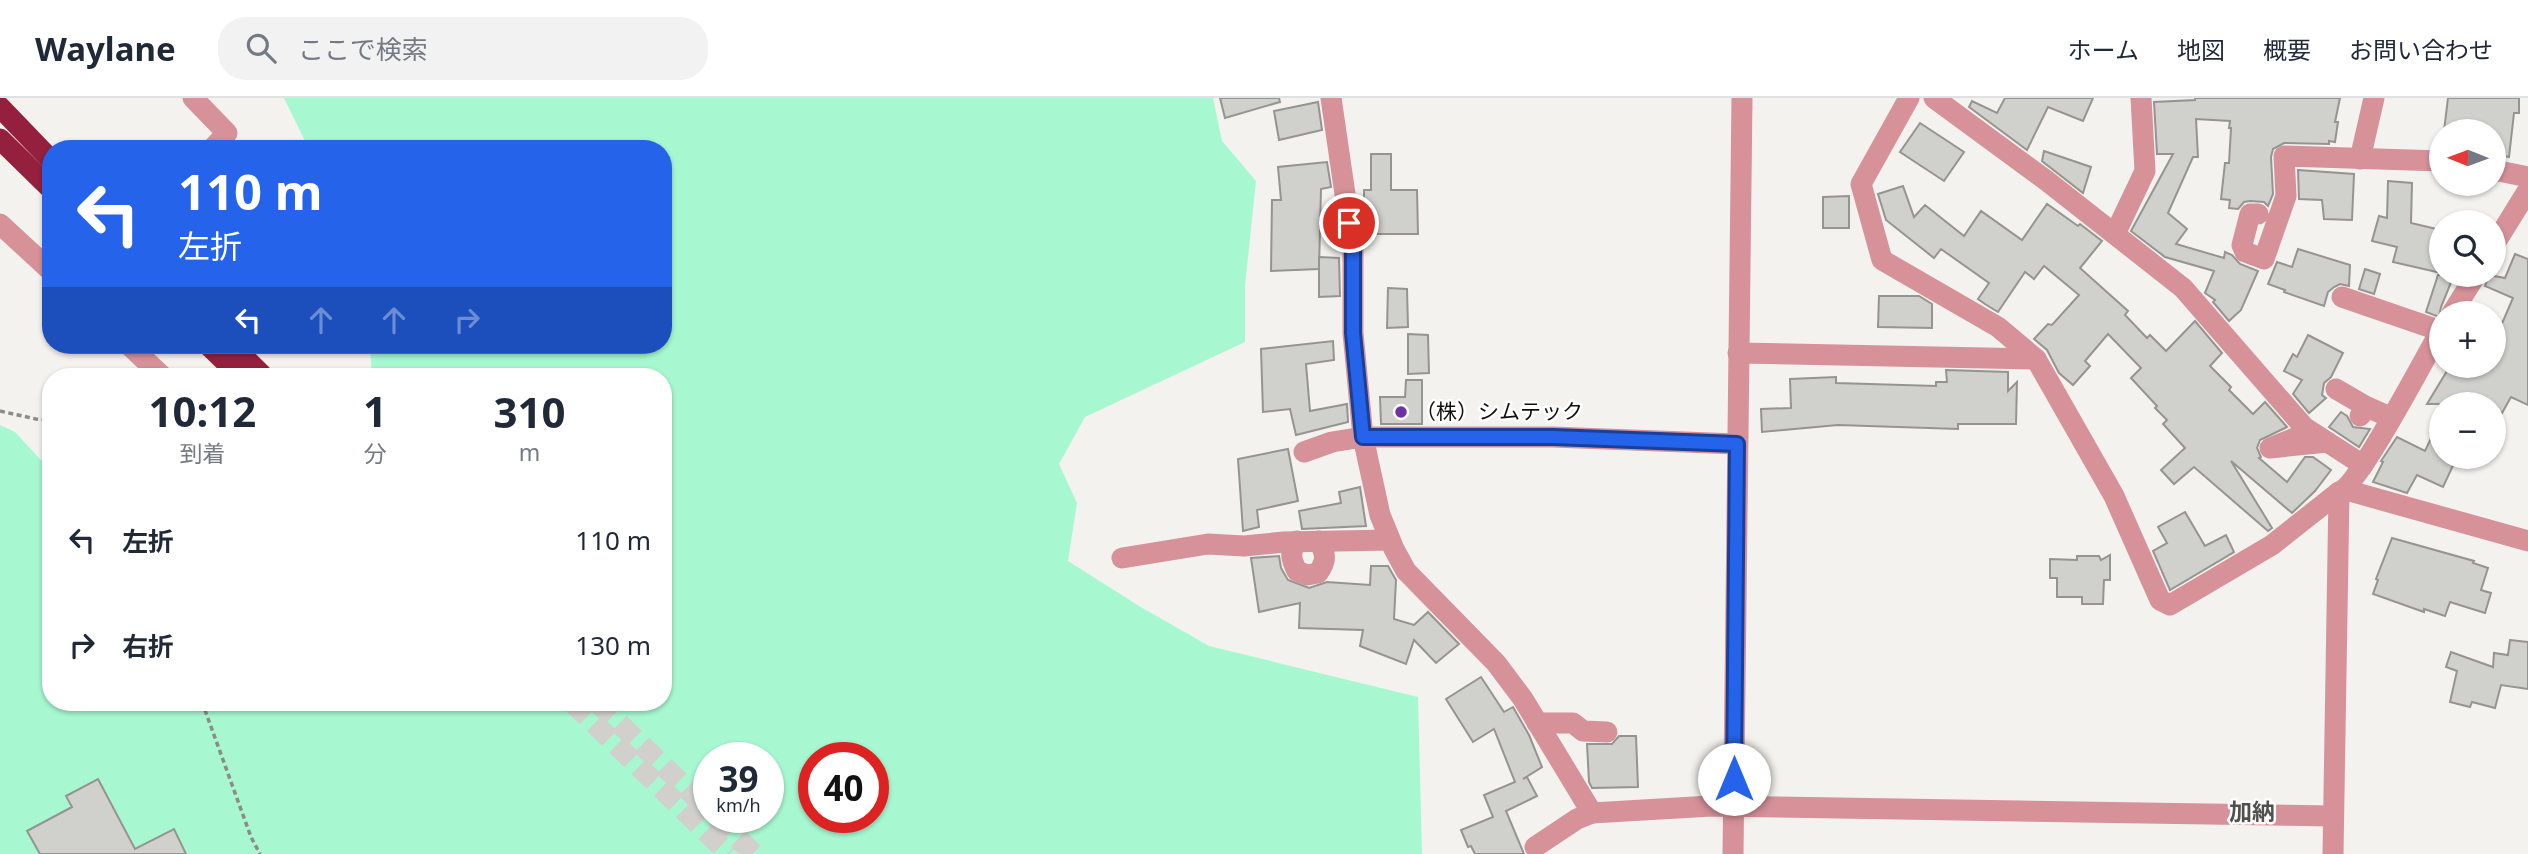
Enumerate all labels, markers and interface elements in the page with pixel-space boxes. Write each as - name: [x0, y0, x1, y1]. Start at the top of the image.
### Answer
- search box: [218, 17, 708, 80]
- text: Waylane: [35, 26, 176, 71]
- icon: search: [242, 29, 280, 67]
- text: ここで検索: [298, 31, 428, 67]
- text: ホーム: [2068, 33, 2139, 66]
- text: 地図: [2177, 33, 2225, 66]
- text: 概要: [2263, 33, 2311, 66]
- text: お問い合わせ: [2349, 33, 2493, 66]
- north arrow: [2429, 119, 2506, 196]
- map controls: [2429, 119, 2506, 469]
- text: 110 m: [178, 158, 323, 224]
- icon: left: [63, 168, 154, 259]
- pin: [1319, 193, 1379, 253]
- icon: arrive: [1330, 204, 1368, 242]
- button: search: [2429, 210, 2506, 287]
- text: 左折: [178, 224, 242, 267]
- icon: left: [229, 301, 267, 339]
- icon: ahead: [302, 301, 340, 339]
- icon: ahead: [375, 301, 413, 339]
- icon: right: [448, 301, 486, 339]
- button: +: [2429, 301, 2506, 378]
- text: 10:12: [148, 382, 256, 439]
- text: 1: [363, 382, 387, 439]
- text: 310: [493, 383, 565, 440]
- button: −: [2429, 392, 2506, 469]
- place label: （株）シムテック: [1415, 397, 1583, 425]
- marker: （株）シムテック: [1393, 404, 1409, 420]
- text: m: [519, 436, 540, 468]
- text: 到着: [179, 437, 225, 469]
- text: 分: [363, 437, 386, 469]
- icon: left: [63, 521, 101, 559]
- text: 110 m: [575, 522, 651, 558]
- text: 左折: [122, 523, 174, 559]
- icon: right: [63, 626, 101, 664]
- text: 130 m: [575, 627, 651, 663]
- text: 右折: [122, 628, 174, 664]
- speed limit sign: 40: [798, 742, 889, 833]
- position arrow: [1697, 742, 1771, 816]
- text: 39: [718, 755, 759, 802]
- text: km/h: [716, 793, 761, 817]
- district label: 加納: [2229, 795, 2275, 827]

